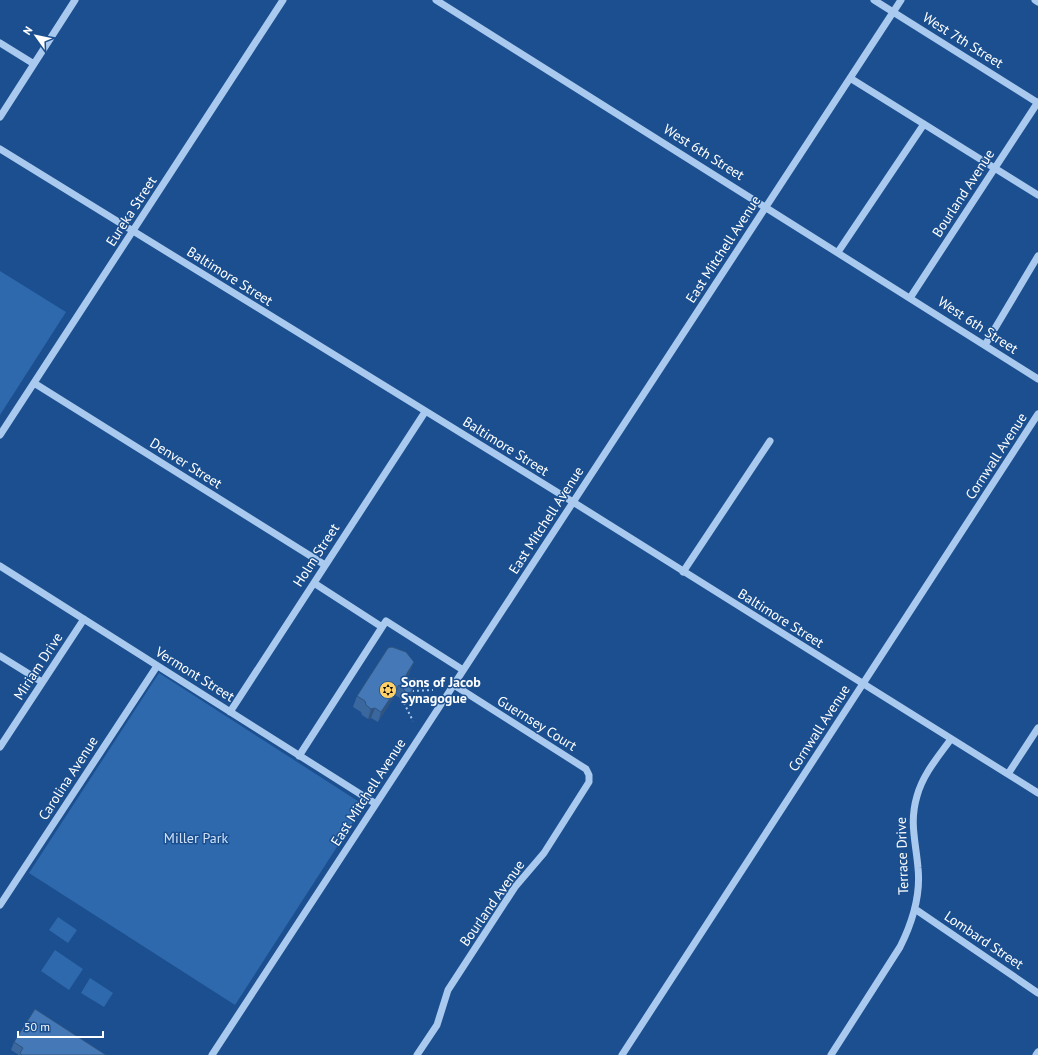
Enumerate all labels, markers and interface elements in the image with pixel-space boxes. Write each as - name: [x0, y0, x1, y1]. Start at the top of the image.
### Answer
- street label: West 7th Street: [919, 8, 1007, 72]
- north arrow: [16, 16, 56, 56]
- text: N: [20, 24, 35, 37]
- street label: West 6th Street: [660, 120, 748, 184]
- street label: Bourland Avenue: [928, 146, 998, 240]
- street label: Eureka Street: [102, 172, 160, 249]
- street label: East Mitchell Avenue: [682, 192, 764, 306]
- street label: Baltimore Street: [184, 242, 277, 310]
- street label: West 6th Street: [935, 292, 1022, 358]
- street label: Cornwall Avenue: [961, 409, 1031, 503]
- street label: Baltimore Street: [460, 412, 553, 480]
- street label: Denver Street: [147, 434, 226, 492]
- street label: East Mitchell Avenue: [505, 463, 587, 577]
- street label: Holm Street: [289, 520, 343, 590]
- street label: Baltimore Street: [735, 584, 828, 652]
- street label: Miriam Drive: [10, 629, 66, 703]
- street label: Vermont Street: [151, 642, 238, 706]
- place label: Sons of Jacob Synagogue: [401, 673, 481, 707]
- synagogue icon: Sons of Jacob Synagogue: [378, 680, 398, 700]
- street label: Cornwall Avenue: [784, 681, 854, 775]
- street label: Guernsey Court: [494, 691, 580, 755]
- street label: Carolina Avenue: [34, 733, 102, 823]
- street label: East Mitchell Avenue: [327, 735, 409, 849]
- street label: Terrace Drive: [892, 817, 912, 895]
- park label: Miller Park: [164, 829, 228, 847]
- street label: Bourland Avenue: [456, 856, 528, 950]
- street label: Lombard Street: [941, 907, 1027, 973]
- scale bar: [18, 1013, 103, 1039]
- text: 50 m: [24, 1019, 50, 1034]

